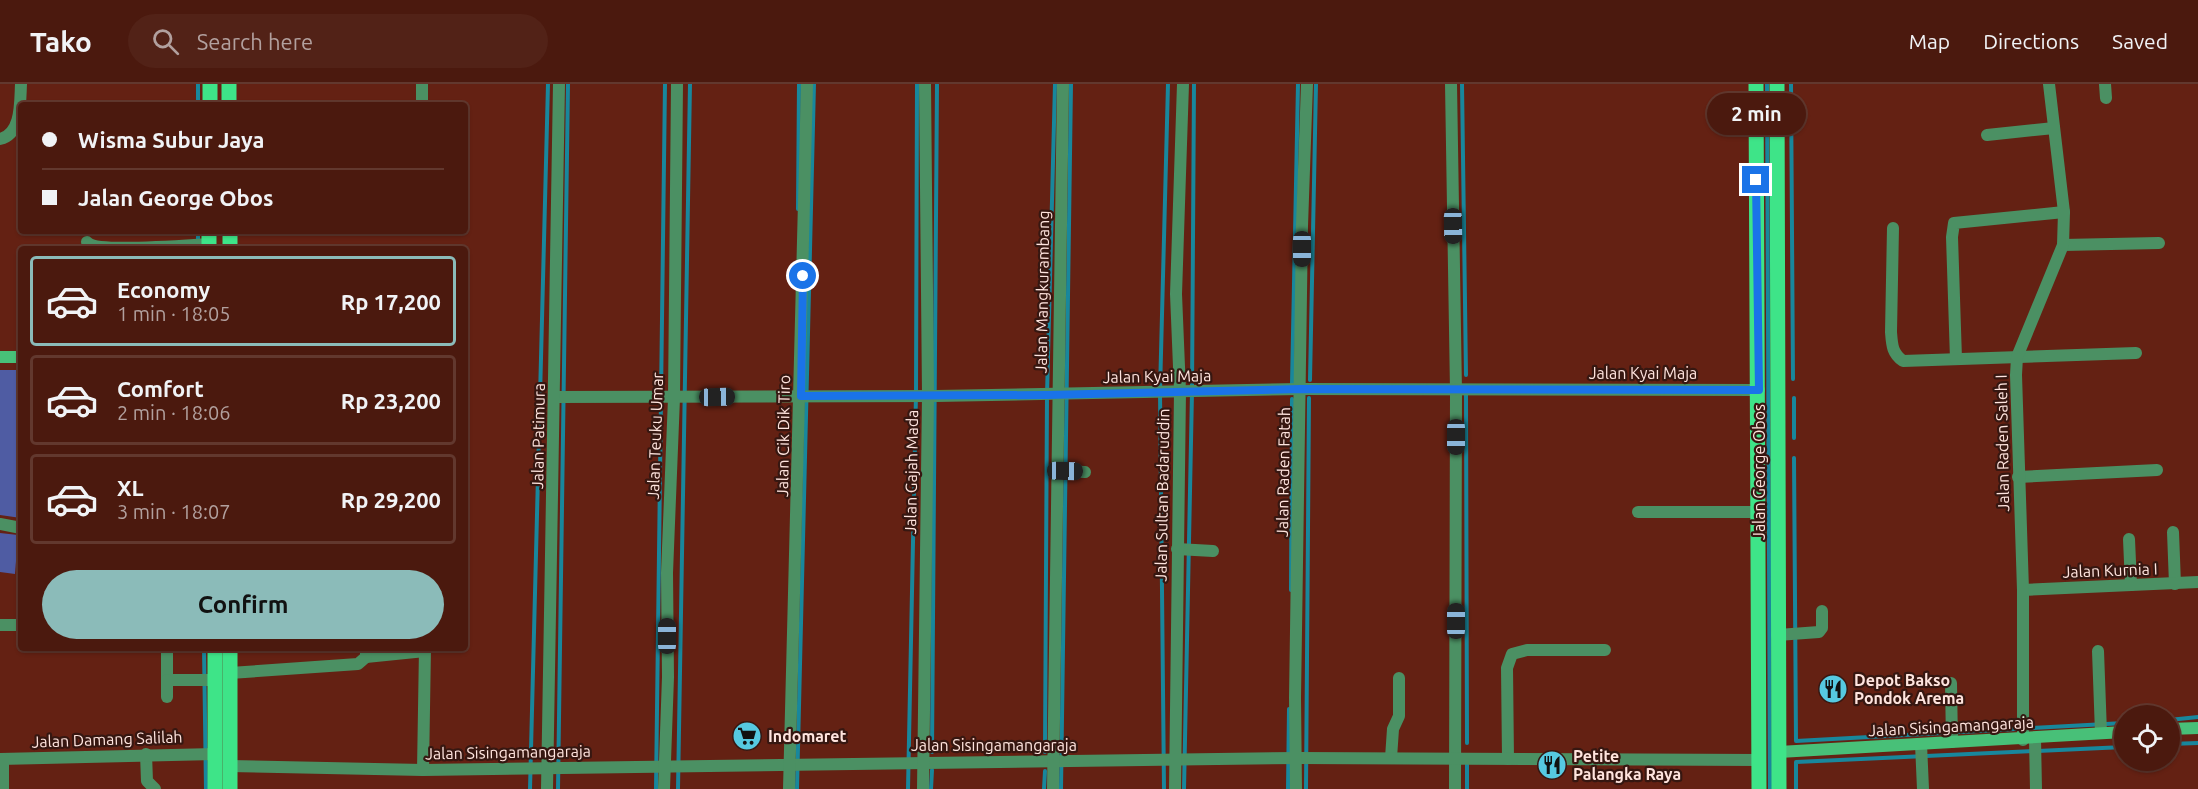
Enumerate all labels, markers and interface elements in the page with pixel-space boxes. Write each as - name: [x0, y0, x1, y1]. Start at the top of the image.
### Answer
- search box: [128, 14, 548, 68]
- icon: search: [149, 25, 182, 58]
- text: Tako: [30, 26, 92, 57]
- text: Search here: [197, 29, 313, 54]
- text: Map: [1909, 29, 1950, 53]
- text: Directions: [1983, 29, 2079, 53]
- text: Saved: [2112, 29, 2168, 53]
- callout: 2 min: [1706, 93, 1806, 135]
- text: 2 min: [1731, 102, 1782, 125]
- text: Wisma Subur Jaya: [78, 127, 265, 152]
- route end: [1742, 166, 1769, 193]
- text: Jalan George Obos: [78, 185, 273, 210]
- car: [1444, 208, 1462, 244]
- street label: Jalan Mangkurambang: [1032, 210, 1052, 374]
- car: [1293, 231, 1311, 267]
- route start: [789, 262, 816, 289]
- icon: car: [45, 274, 99, 328]
- text: Economy: [117, 277, 210, 302]
- text: Rp 17,200: [341, 289, 441, 314]
- text: 1 min · 18:05: [117, 302, 231, 325]
- street label: Jalan Kyai Maja: [1589, 364, 1697, 382]
- street label: Jalan Kyai Maja: [1102, 366, 1212, 386]
- street label: Jalan Teuku Umar: [644, 372, 666, 500]
- icon: car: [45, 373, 99, 427]
- street label: Jalan Raden Saleh I: [1992, 374, 2012, 512]
- street label: Jalan Cik Dik Tiro: [773, 375, 793, 497]
- text: Comfort: [117, 376, 204, 401]
- street label: Jalan Patimura: [528, 383, 548, 489]
- text: Rp 23,200: [341, 388, 441, 413]
- car: [699, 388, 735, 406]
- text: 2 min · 18:06: [117, 401, 231, 424]
- street label: Jalan George Obos: [1750, 404, 1768, 540]
- street label: Jalan Raden Fatah: [1273, 407, 1293, 537]
- street label: Jalan Sultan Badaruddin: [1151, 408, 1173, 582]
- street label: Jalan Gajah Mada: [901, 409, 921, 535]
- car: [1447, 419, 1465, 455]
- car: [1047, 462, 1083, 480]
- icon: car: [45, 472, 99, 526]
- text: XL: [117, 475, 144, 500]
- text: Rp 29,200: [341, 487, 441, 512]
- text: 3 min · 18:07: [117, 500, 231, 523]
- street label: Jalan Kurnia I: [2062, 559, 2158, 581]
- button: Confirm: [42, 570, 444, 639]
- car: [1447, 603, 1465, 639]
- car: [658, 618, 676, 654]
- place label: Depot Bakso Pondok Arema: [1854, 671, 1964, 707]
- restaurant icon: Depot Bakso Pondok Arema: [1817, 673, 1849, 705]
- map controls: [2114, 705, 2180, 771]
- button: locate: [2114, 705, 2180, 771]
- street label: Jalan Sisingamangaraja: [1868, 713, 2034, 739]
- supermarket icon: Indomaret: [731, 720, 763, 752]
- street label: Jalan Damang Salilah: [31, 727, 183, 751]
- place label: Indomaret: [768, 727, 847, 745]
- street label: Jalan Sisingamangaraja: [911, 736, 1077, 754]
- street label: Jalan Sisingamangaraja: [425, 742, 591, 762]
- place label: Petite Palangka Raya: [1573, 747, 1681, 783]
- restaurant icon: Petite Palangka Raya: [1536, 749, 1568, 781]

